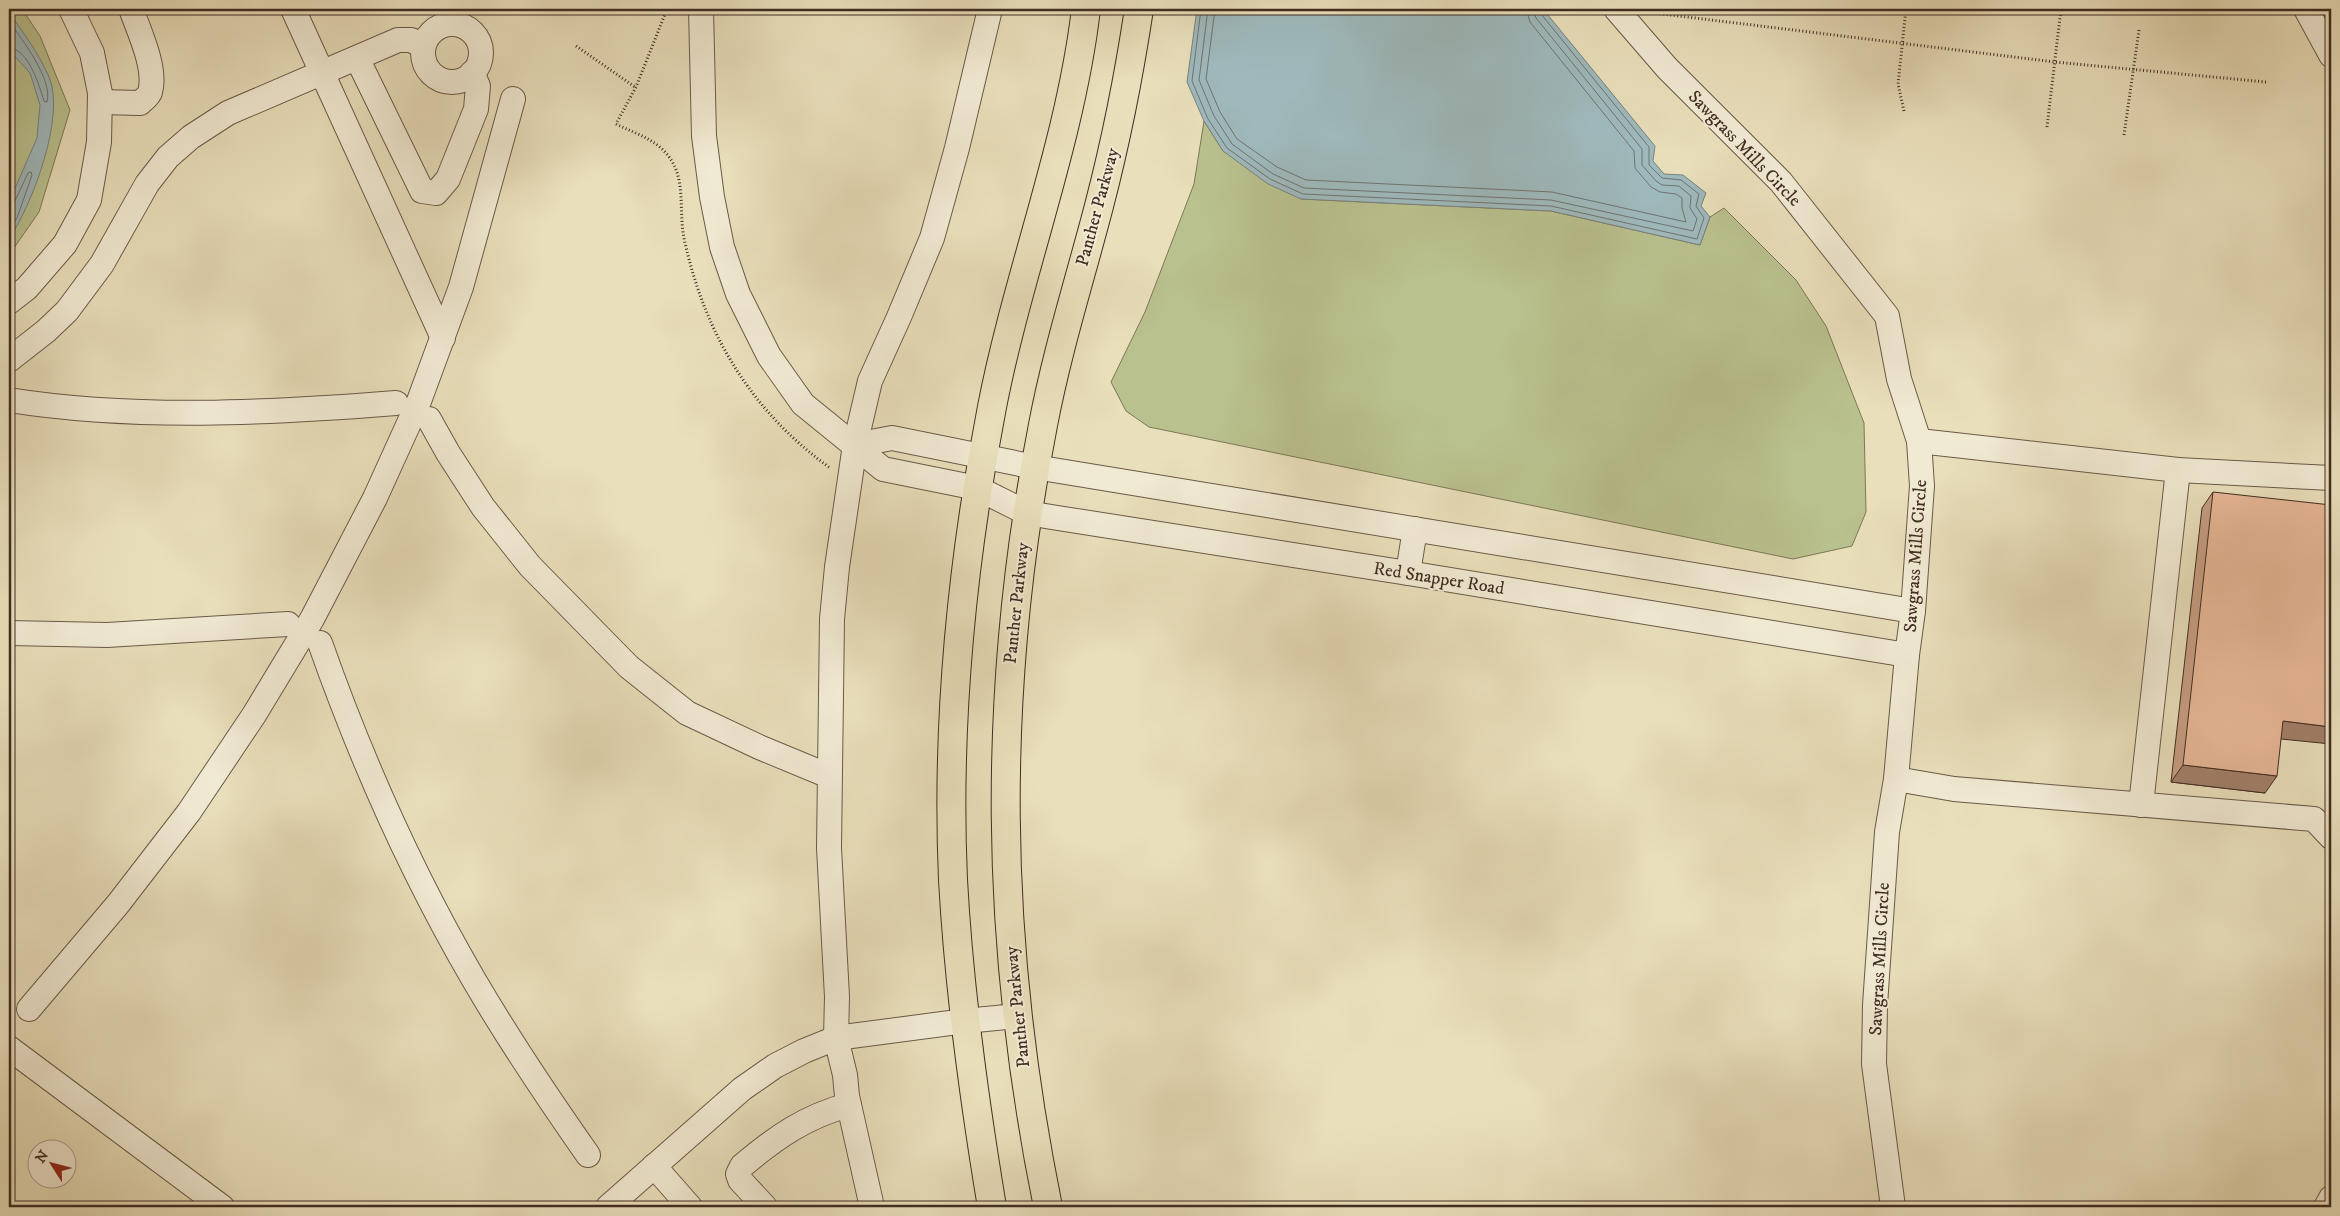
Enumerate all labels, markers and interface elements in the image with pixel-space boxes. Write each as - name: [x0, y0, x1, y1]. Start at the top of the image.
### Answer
- street label: Sawgrass Mills Circle: [1683, 86, 1805, 211]
- street label: Panther Parkway: [1072, 145, 1124, 269]
- street label: Sawgrass Mills Circle: [1900, 479, 1932, 633]
- street label: Panther Parkway: [1000, 541, 1034, 665]
- street label: Red Snapper Road: [1372, 558, 1506, 600]
- street label: Sawgrass Mills Circle: [1865, 882, 1895, 1036]
- street label: Panther Parkway: [1001, 945, 1035, 1069]
- north arrow: [28, 1138, 78, 1188]
- text: N: [32, 1147, 53, 1167]

